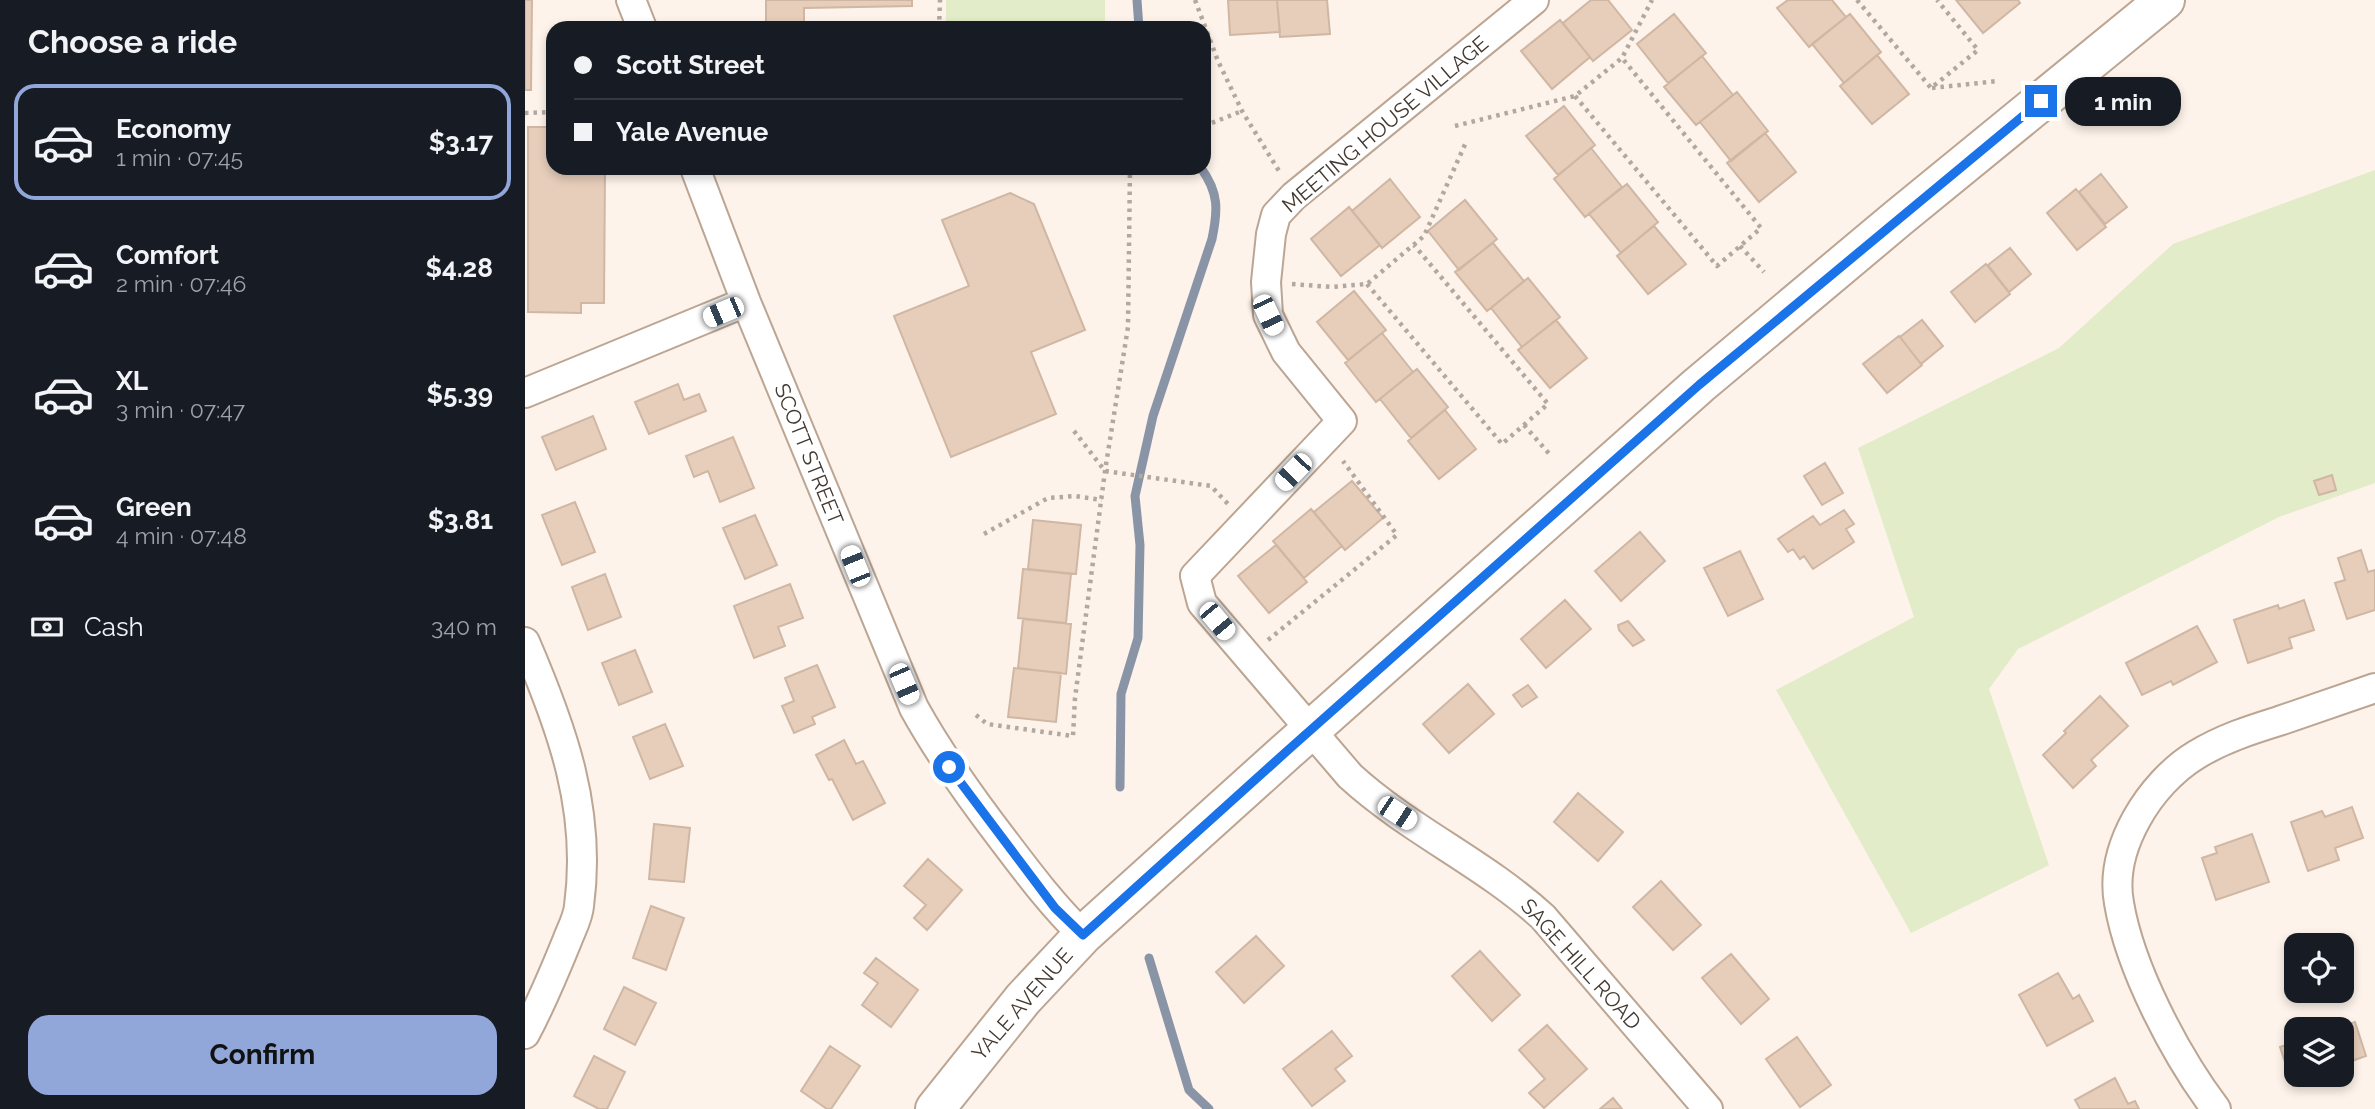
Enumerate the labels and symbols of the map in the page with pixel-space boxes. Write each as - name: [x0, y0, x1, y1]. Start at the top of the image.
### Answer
- street label: MEETING HOUSE VILLAGE: [1277, 30, 1493, 218]
- callout: 1 min: [2065, 76, 2181, 126]
- route end: [2025, 85, 2057, 117]
- car: [1250, 292, 1287, 338]
- car: [700, 294, 747, 330]
- street label: SCOTT STREET: [769, 380, 849, 528]
- car: [1271, 450, 1316, 494]
- car: [838, 543, 873, 589]
- car: [1196, 598, 1239, 644]
- car: [887, 661, 922, 707]
- route start: [933, 751, 965, 783]
- car: [1374, 793, 1421, 833]
- street label: SAGE HILL ROAD: [1516, 893, 1646, 1035]
- street label: YALE AVENUE: [966, 943, 1078, 1065]

